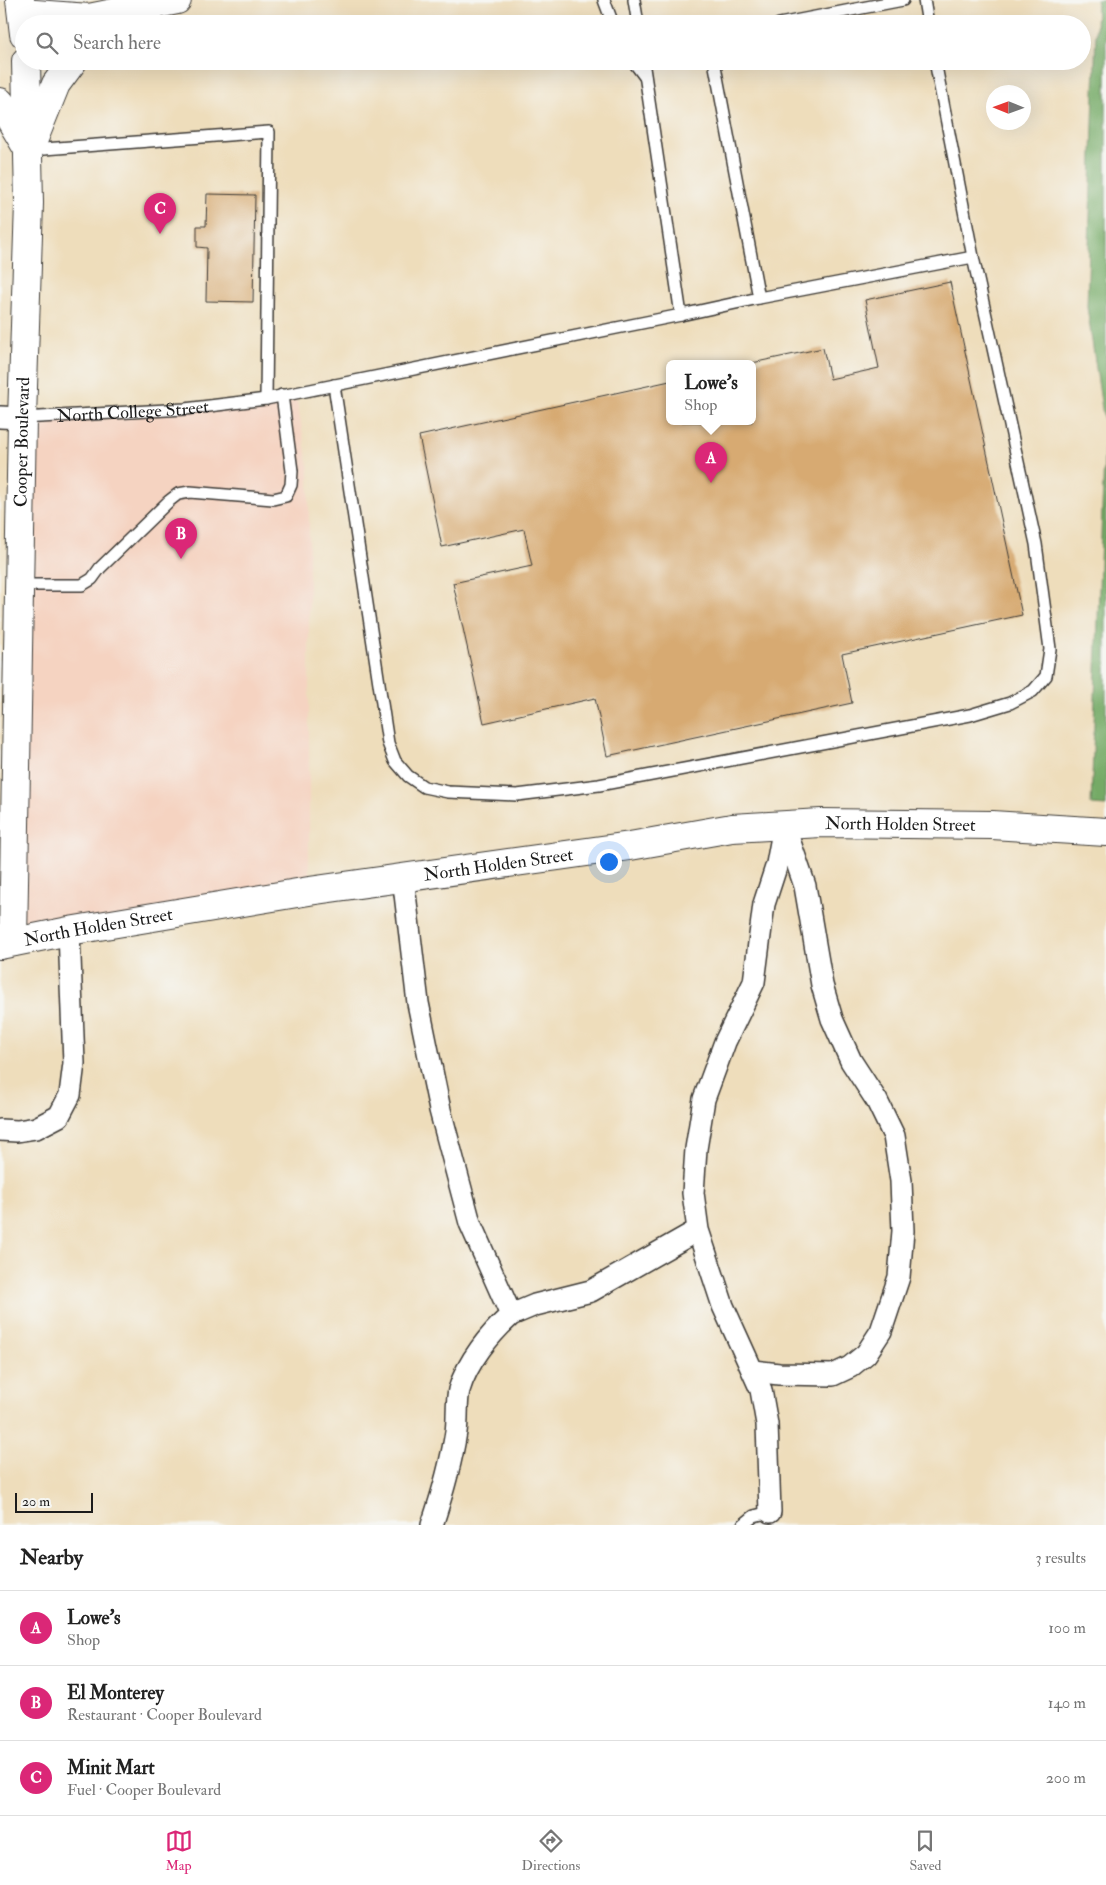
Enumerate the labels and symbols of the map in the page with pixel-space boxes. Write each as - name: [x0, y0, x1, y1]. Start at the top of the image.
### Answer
- north arrow: [986, 85, 1031, 130]
- pin: C: [144, 193, 176, 234]
- street label: Cooper Boulevard: [9, 377, 35, 507]
- street label: North College Street: [56, 395, 210, 428]
- pin: A: [695, 442, 727, 483]
- pin: B: [165, 518, 197, 559]
- street label: North Holden Street: [825, 812, 976, 836]
- street label: North Holden Street: [422, 843, 575, 886]
- your location: [596, 849, 622, 875]
- street label: North Holden Street: [22, 902, 175, 951]
- scale bar: [15, 1490, 92, 1513]

